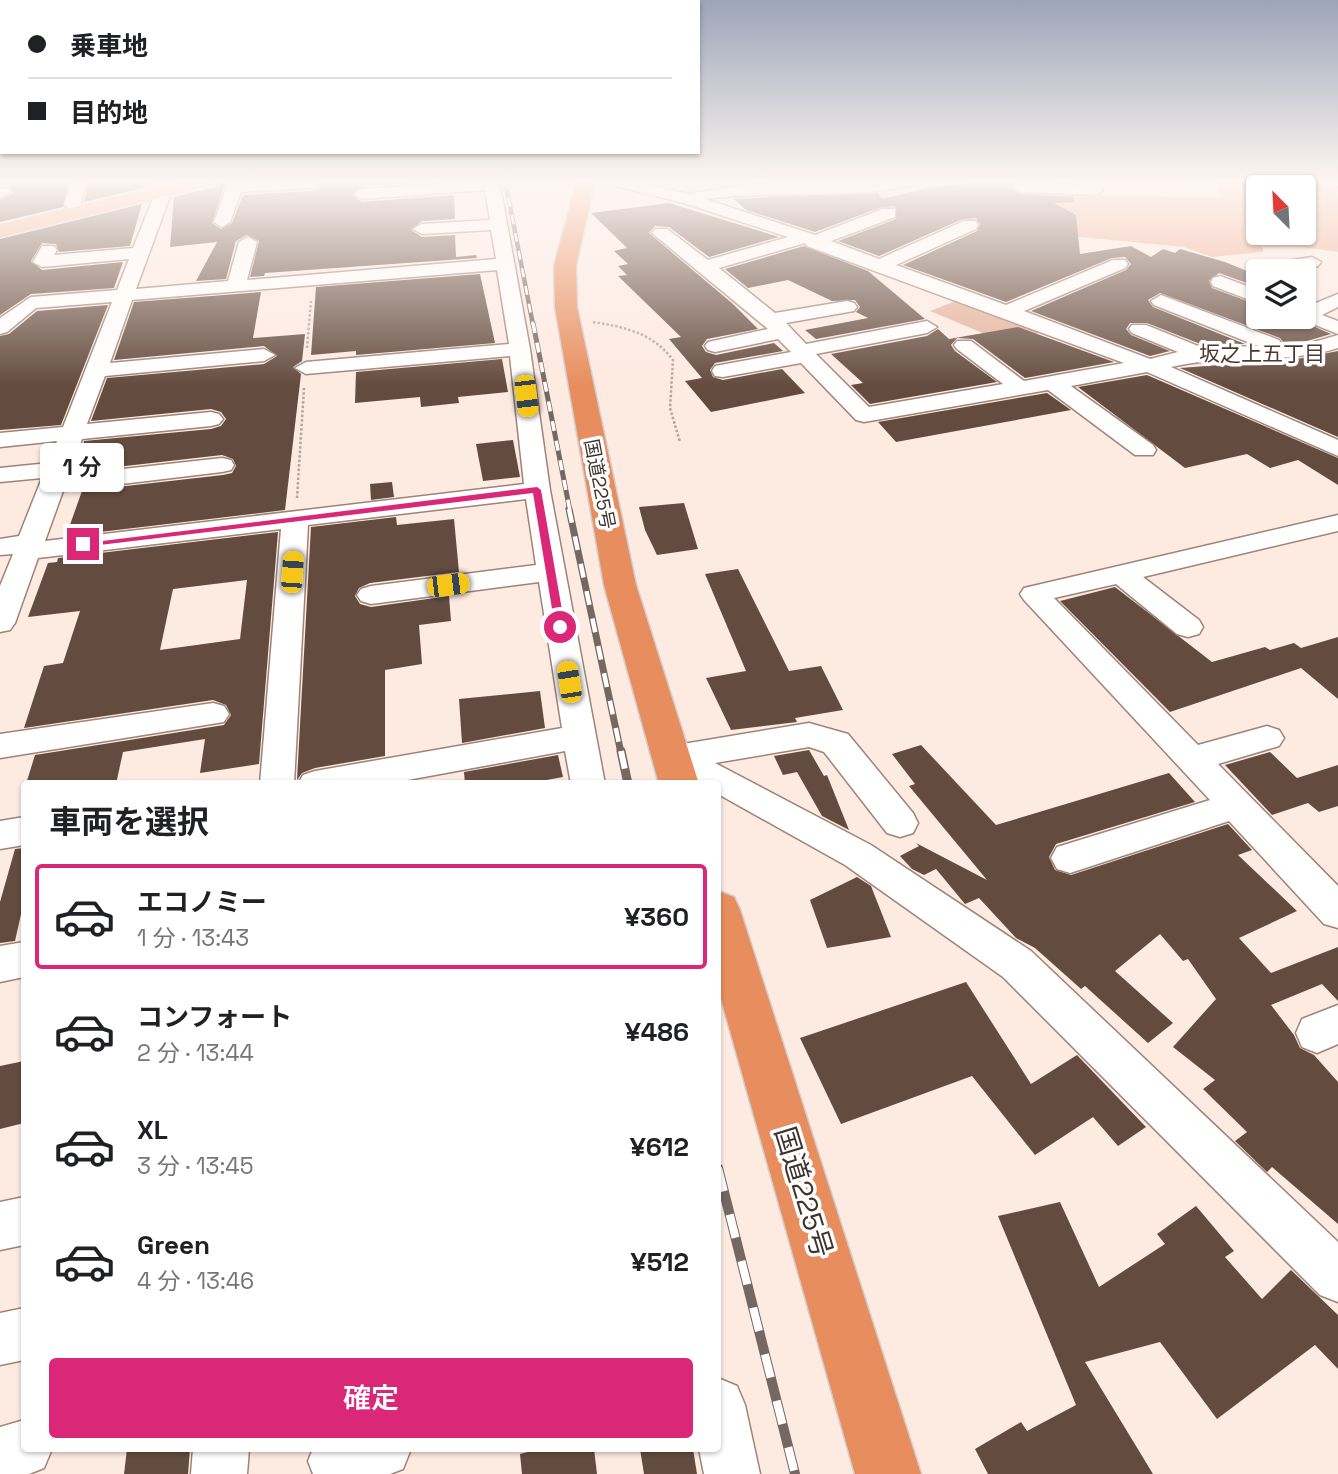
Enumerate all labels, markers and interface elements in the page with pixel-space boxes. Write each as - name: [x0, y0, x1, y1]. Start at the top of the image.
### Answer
- text: 乗車地: [70, 29, 148, 63]
- text: 目的地: [70, 96, 148, 130]
- north arrow: [1246, 175, 1316, 245]
- map controls: [1246, 175, 1316, 329]
- button: layers: [1246, 259, 1316, 329]
- district label: 坂之上五丁目: [1199, 340, 1325, 367]
- car: [514, 374, 539, 418]
- street label: 国道225号: [579, 437, 620, 531]
- callout: 1 分: [41, 442, 125, 491]
- text: 1 分: [62, 452, 102, 482]
- route end: [67, 528, 99, 560]
- car: [281, 550, 304, 594]
- car: [426, 572, 471, 598]
- route start: [544, 611, 576, 643]
- car: [556, 660, 583, 704]
- text: 車両を選択: [49, 802, 209, 842]
- icon: car: [53, 885, 116, 948]
- text: エコノミー: [137, 885, 267, 919]
- text: ¥360: [624, 900, 689, 934]
- text: 1 分 · 13:43: [137, 923, 249, 953]
- icon: car: [53, 1000, 116, 1063]
- text: コンフォート: [137, 1000, 292, 1034]
- text: ¥486: [625, 1015, 689, 1049]
- text: 2 分 · 13:44: [137, 1038, 254, 1068]
- text: XL: [137, 1113, 168, 1147]
- icon: car: [53, 1115, 116, 1178]
- street label: 国道225号: [767, 1122, 841, 1262]
- text: ¥612: [630, 1130, 689, 1164]
- text: 3 分 · 13:45: [137, 1151, 253, 1181]
- text: Green: [137, 1228, 210, 1262]
- icon: car: [53, 1230, 116, 1293]
- text: ¥512: [631, 1245, 689, 1279]
- text: 4 分 · 13:46: [137, 1266, 254, 1296]
- button: 確定: [49, 1358, 693, 1438]

